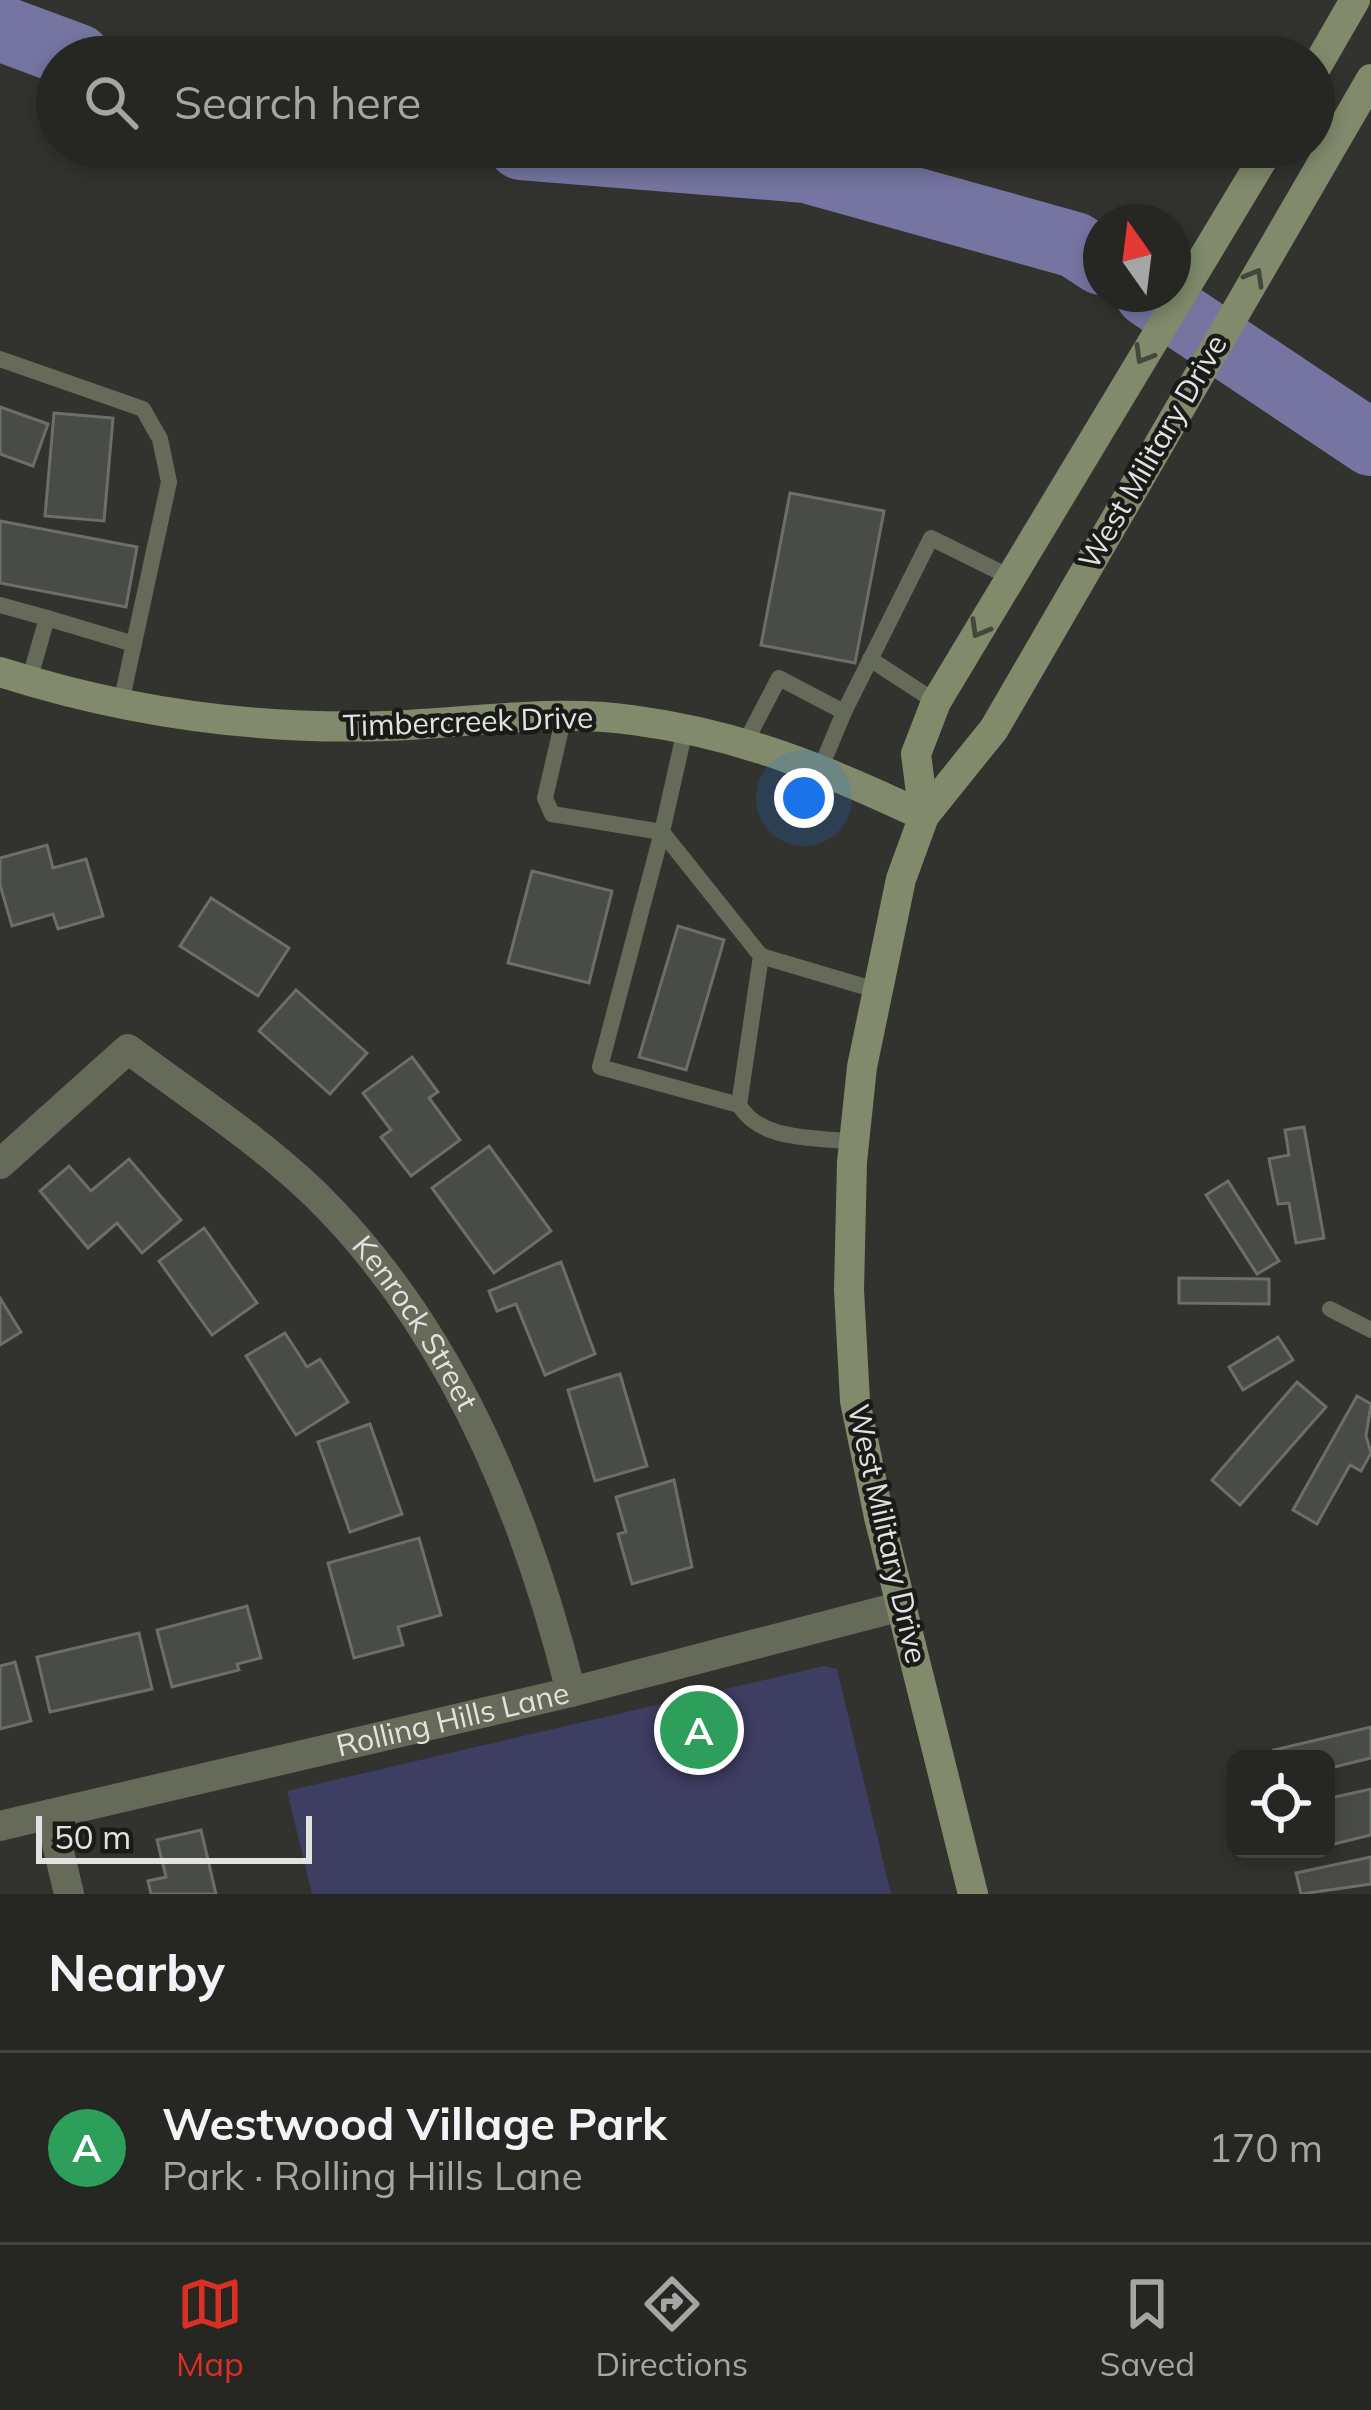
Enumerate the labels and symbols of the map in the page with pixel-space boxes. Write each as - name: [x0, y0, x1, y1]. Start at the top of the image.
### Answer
- north arrow: [1083, 204, 1191, 312]
- one-way arrow: [1241, 268, 1264, 290]
- street label: West Military Drive: [1070, 327, 1235, 576]
- one-way arrow: [1135, 342, 1158, 364]
- one-way arrow: [970, 617, 993, 638]
- street label: Timbercreek Drive: [342, 698, 594, 744]
- your location: [774, 768, 834, 828]
- street label: Kenrock Street: [344, 1227, 487, 1416]
- street label: West Military Drive: [840, 1401, 936, 1667]
- street label: Rolling Hills Lane: [332, 1673, 573, 1764]
- pin: A: [660, 1685, 738, 1775]
- scale bar: [36, 1810, 312, 1863]

